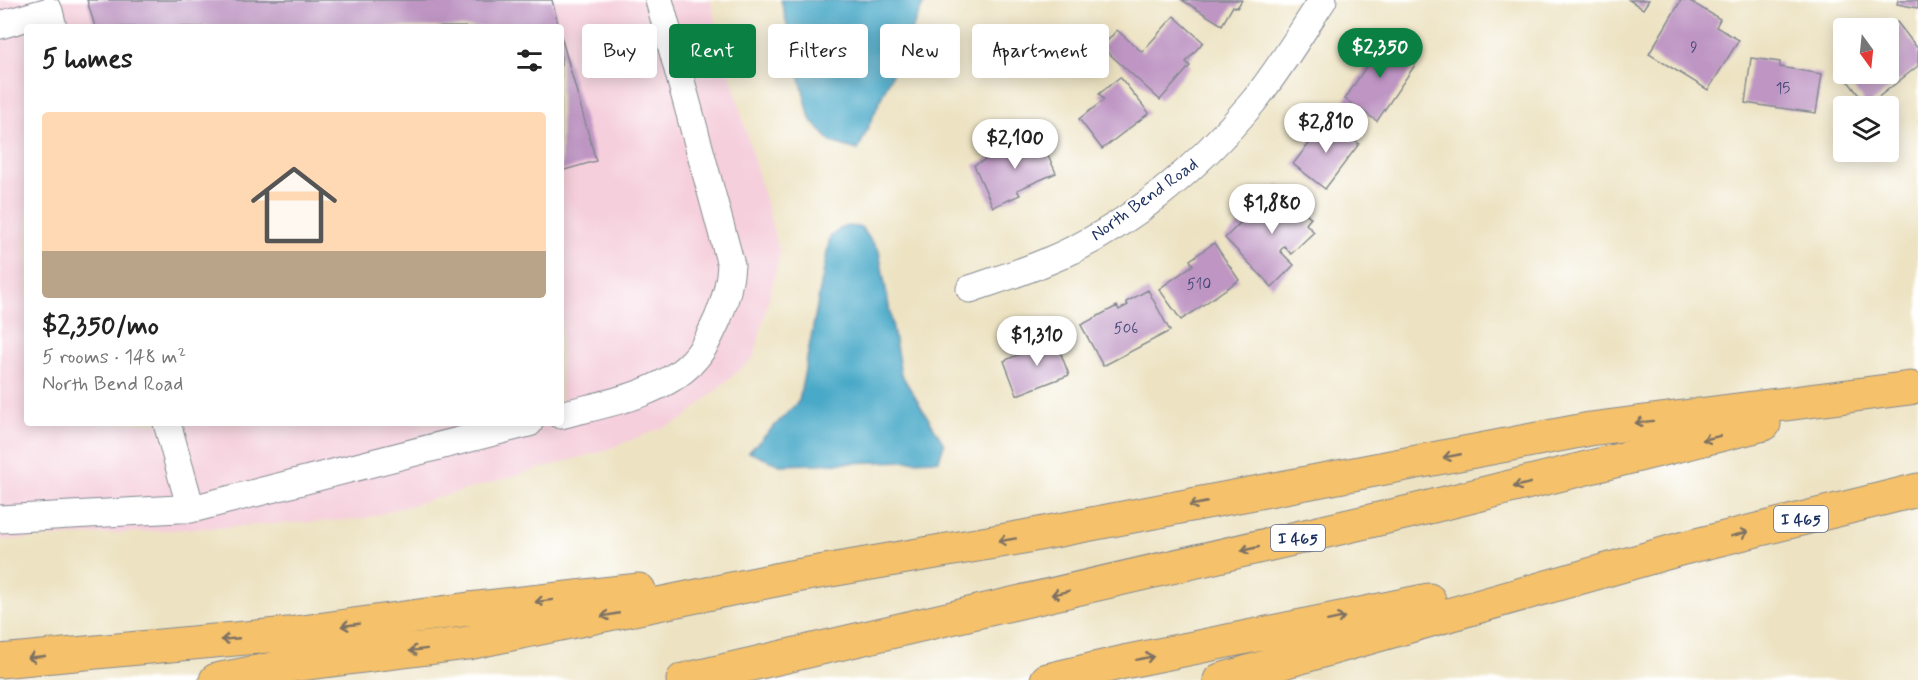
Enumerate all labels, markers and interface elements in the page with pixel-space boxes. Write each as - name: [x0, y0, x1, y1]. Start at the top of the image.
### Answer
- north arrow: [1833, 18, 1899, 84]
- map controls: [1833, 18, 1899, 162]
- chip: Buy: [582, 24, 657, 78]
- chip: Rent: [669, 24, 756, 78]
- chip: Filters: [768, 24, 868, 78]
- chip: New: [880, 24, 960, 78]
- chip: Apartment: [972, 24, 1109, 78]
- pin: $2,350: [1331, 28, 1429, 79]
- text: $2,350: [1352, 34, 1408, 61]
- house number: 9: [1690, 38, 1698, 58]
- text: 5 homes: [42, 43, 133, 77]
- icon: filters: [513, 44, 546, 77]
- house number: 15: [1776, 79, 1790, 99]
- button: layers: [1833, 96, 1899, 162]
- pin: $2,810: [1277, 103, 1375, 154]
- text: $2,810: [1298, 109, 1354, 136]
- pin: $2,100: [966, 119, 1064, 170]
- text: $2,100: [986, 125, 1044, 152]
- icon: home: [240, 151, 348, 259]
- street label: North Bend Road: [1086, 153, 1203, 247]
- pin: $1,880: [1223, 184, 1321, 235]
- text: $1,880: [1243, 190, 1301, 217]
- house number: 510: [1187, 275, 1211, 295]
- text: $2,350/mo: [42, 310, 159, 344]
- pin: $1,310: [988, 316, 1086, 367]
- house number: 506: [1114, 319, 1138, 339]
- text: $1,310: [1011, 322, 1063, 349]
- text: 5 rooms · 148 m²: [42, 344, 186, 371]
- text: North Bend Road: [42, 371, 183, 398]
- one-way arrow: [1635, 417, 1654, 428]
- one-way arrow: [1702, 432, 1721, 444]
- one-way arrow: [1443, 451, 1462, 462]
- one-way arrow: [1512, 479, 1531, 491]
- one-way arrow: [1189, 499, 1209, 510]
- road number: I 465: [1774, 506, 1828, 532]
- road number: I 465: [1271, 525, 1325, 551]
- one-way arrow: [1731, 527, 1750, 539]
- one-way arrow: [997, 535, 1017, 546]
- one-way arrow: [1241, 544, 1260, 555]
- one-way arrow: [1051, 587, 1070, 599]
- one-way arrow: [534, 596, 554, 607]
- one-way arrow: [600, 610, 620, 621]
- one-way arrow: [1326, 613, 1346, 624]
- one-way arrow: [341, 620, 361, 631]
- one-way arrow: [220, 634, 240, 645]
- one-way arrow: [408, 644, 428, 655]
- one-way arrow: [26, 652, 46, 663]
- one-way arrow: [1135, 652, 1154, 663]

